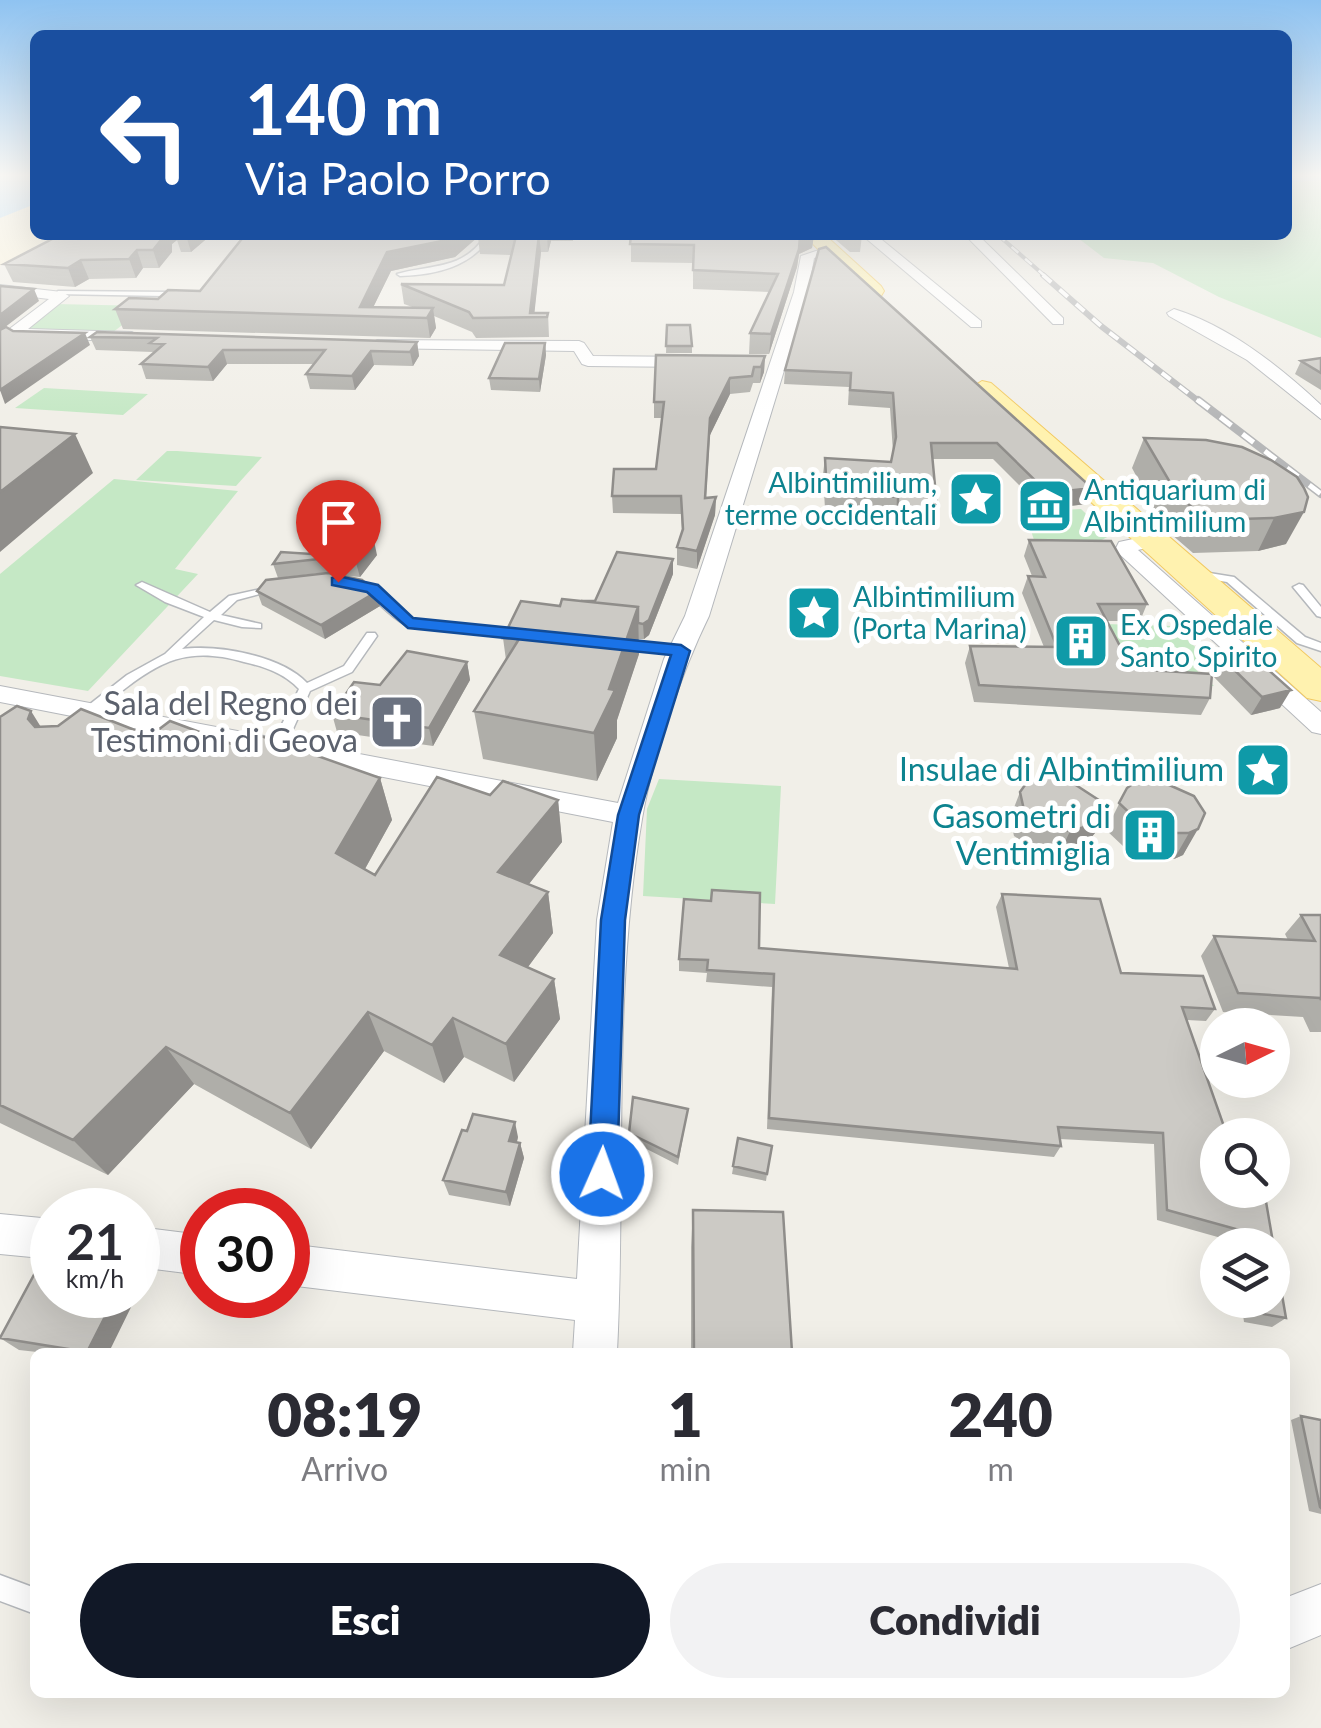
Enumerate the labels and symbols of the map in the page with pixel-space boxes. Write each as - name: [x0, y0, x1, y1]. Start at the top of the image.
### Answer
- place label: Albintimilium, terme occidentali: [725, 465, 937, 531]
- place icon: Albintimilium, terme occidentali: [946, 469, 1006, 529]
- place label: Antiquarium di Albintimilium: [1084, 472, 1266, 538]
- museum icon: Antiquarium di Albintimilium: [1015, 476, 1075, 536]
- pin: [296, 480, 381, 583]
- place label: Albintimilium (Porta Marina): [853, 579, 1027, 645]
- place icon: Albintimilium (Porta Marina): [784, 583, 844, 643]
- place label: Ex Ospedale Santo Spirito: [1120, 607, 1277, 673]
- building icon: Ex Ospedale Santo Spirito: [1051, 611, 1111, 671]
- place label: Sala del Regno dei Testimoni di Geova: [91, 683, 358, 759]
- church icon: Sala del Regno dei Testimoni di Geova: [367, 692, 427, 752]
- place icon: Insulae di Albintimilium: [1233, 740, 1293, 800]
- place label: Insulae di Albintimilium: [899, 749, 1224, 788]
- place label: Gasometri di Ventimiglia: [932, 796, 1111, 872]
- building icon: Gasometri di Ventimiglia: [1120, 805, 1180, 865]
- north arrow: [1200, 1008, 1290, 1098]
- position arrow: [550, 1122, 654, 1226]
- speed limit sign: 30: [180, 1188, 310, 1318]

